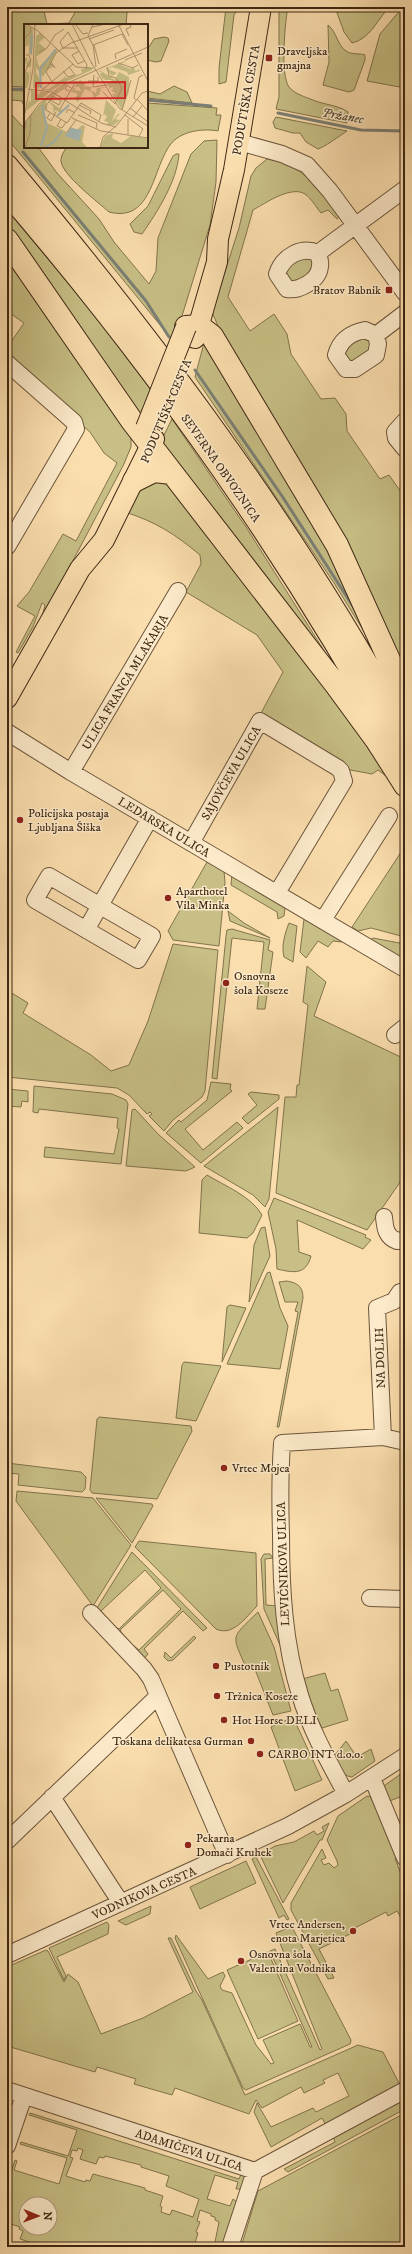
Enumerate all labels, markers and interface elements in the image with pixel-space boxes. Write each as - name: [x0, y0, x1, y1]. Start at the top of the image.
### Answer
- inset map: [24, 24, 148, 148]
- street label: PODUTIŠKA CESTA: [229, 43, 264, 156]
- place label: Draveljska gmajna: [277, 44, 328, 73]
- marker: Draveljska gmajna: [264, 53, 274, 63]
- water label: Pržanec: [321, 104, 365, 128]
- place label: Bratov Babnik: [313, 283, 381, 298]
- marker: Bratov Babnik: [384, 285, 394, 295]
- street label: PODUTIŠKA CESTA: [138, 357, 195, 466]
- street label: SEVERNA OBVOZNICA: [178, 411, 264, 526]
- street label: ULICA FRANCA MLAKARJA: [79, 611, 172, 753]
- street label: SAJOVČEVA ULICA: [198, 723, 265, 823]
- street label: LEDARSKA ULICA: [115, 794, 213, 861]
- place label: Policijska postaja Ljubljana Šiška: [28, 806, 110, 835]
- marker: Policijska postaja Ljubljana Šiška: [15, 815, 25, 825]
- place label: Aparthotel Vila Minka: [175, 884, 230, 913]
- marker: Aparthotel Vila Minka: [163, 893, 173, 903]
- place label: Osnovna šola Koseze: [234, 969, 288, 998]
- marker: Osnovna šola Koseze: [221, 978, 231, 988]
- street label: NA DOLIH: [372, 1327, 389, 1389]
- place label: Vrtec Mojca: [231, 1461, 291, 1476]
- marker: Vrtec Mojca: [219, 1463, 229, 1473]
- street label: LEVIČNIKOVA ULICA: [274, 1501, 293, 1626]
- place label: Pustotnik: [224, 1659, 270, 1674]
- marker: Pustotnik: [211, 1661, 221, 1671]
- place label: Tržnica Koseze: [225, 1689, 298, 1704]
- marker: Tržnica Koseze: [212, 1691, 222, 1701]
- place label: Hot Horse DELI: [232, 1713, 317, 1728]
- marker: Hot Horse DELI: [219, 1715, 229, 1725]
- place label: Toskana delikatesa Gurman: [112, 1734, 244, 1749]
- marker: Toskana delikatesa Gurman: [246, 1736, 256, 1746]
- place label: CARBO INT d.o.o.: [268, 1747, 363, 1762]
- marker: CARBO INT d.o.o.: [255, 1749, 265, 1759]
- place label: Pekarna Domači Kruhek: [196, 1831, 272, 1860]
- marker: Pekarna Domači Kruhek: [183, 1840, 193, 1850]
- street label: VODNIKOVA CESTA: [89, 1864, 199, 1924]
- place label: Vrtec Andersen, enota Marjetica: [268, 1917, 346, 1946]
- marker: Vrtec Andersen, enota Marjetica: [348, 1926, 358, 1936]
- place label: Osnovna šola Valentina Vodnika: [248, 1947, 337, 1976]
- marker: Osnovna šola Valentina Vodnika: [236, 1956, 246, 1966]
- street label: ADAMIČEVA ULICA: [133, 2126, 245, 2175]
- north arrow: [18, 2196, 58, 2236]
- text: N: [40, 2212, 54, 2221]

